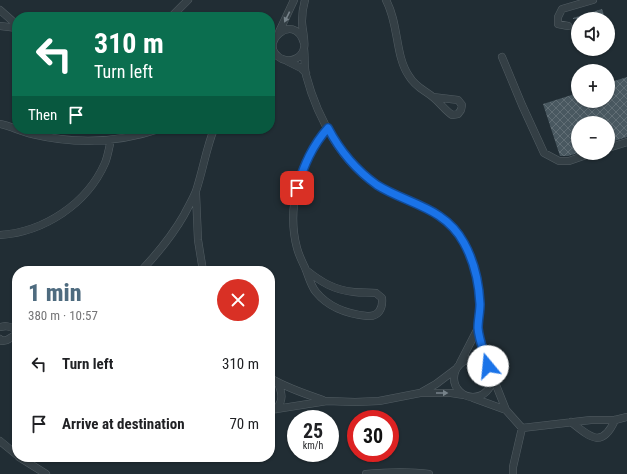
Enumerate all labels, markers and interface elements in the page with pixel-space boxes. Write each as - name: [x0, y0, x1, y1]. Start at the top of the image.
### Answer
- one-way arrow: [284, 11, 290, 22]
- map controls: [571, 12, 615, 160]
- button: sound: [571, 12, 615, 56]
- text: 310 m: [94, 27, 164, 60]
- icon: left: [28, 28, 80, 80]
- text: Turn left: [94, 61, 153, 82]
- button: +: [571, 64, 615, 108]
- icon: arrive: [65, 104, 87, 126]
- text: Then: [28, 106, 57, 124]
- button: −: [571, 116, 615, 160]
- pin: [280, 171, 314, 205]
- icon: arrive: [286, 177, 308, 199]
- text: 1 min: [28, 279, 82, 307]
- button: close: [217, 279, 259, 321]
- text: 380 m · 10:57: [28, 308, 98, 323]
- position arrow: [467, 345, 509, 387]
- icon: left: [28, 353, 50, 375]
- text: Turn left: [62, 355, 113, 373]
- text: 310 m: [222, 355, 259, 373]
- one-way arrow: [436, 390, 449, 396]
- speed limit sign: 30: [347, 410, 399, 462]
- icon: arrive: [28, 413, 50, 435]
- text: Arrive at destination: [62, 415, 185, 433]
- text: 70 m: [229, 415, 259, 433]
- text: 25: [303, 419, 323, 443]
- text: km/h: [303, 440, 323, 451]

